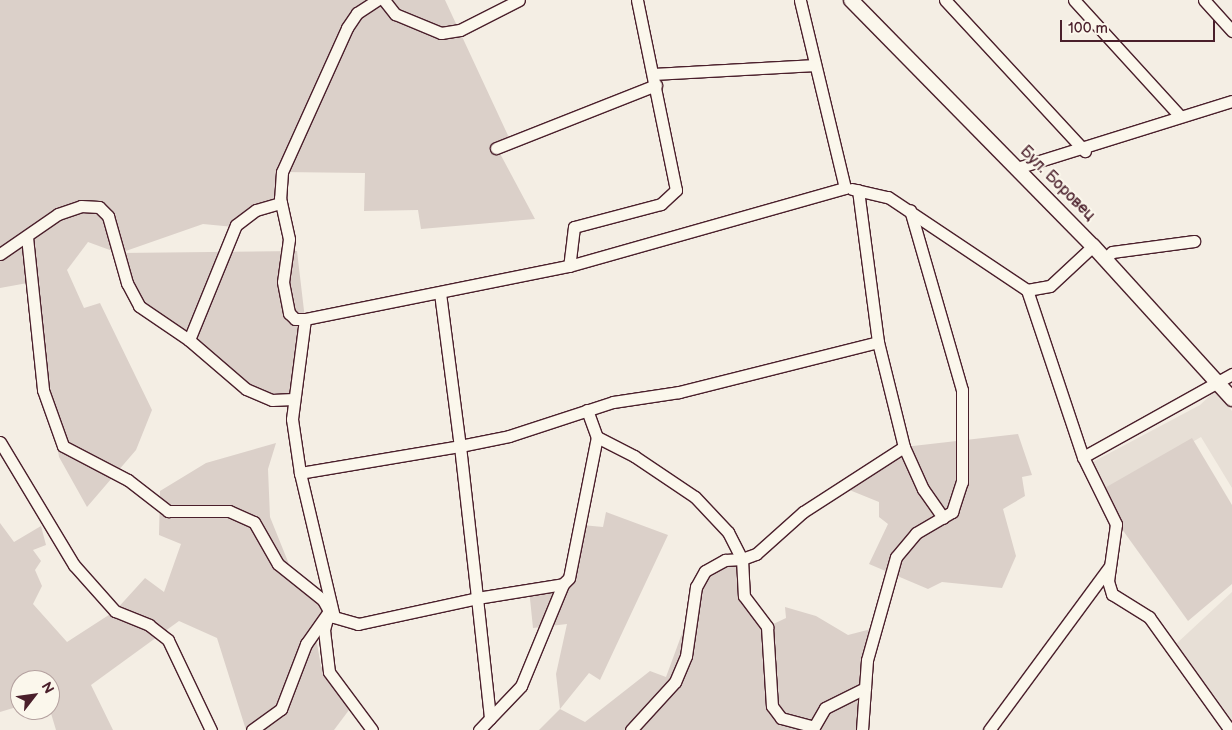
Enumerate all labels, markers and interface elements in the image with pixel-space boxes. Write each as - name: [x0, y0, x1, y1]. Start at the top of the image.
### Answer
- scale bar: [1062, 10, 1217, 42]
- text: 100 m: [1068, 19, 1108, 38]
- street label: Бул. Боровец: [1015, 142, 1099, 226]
- north arrow: [10, 670, 60, 720]
- text: N: [38, 679, 58, 697]

